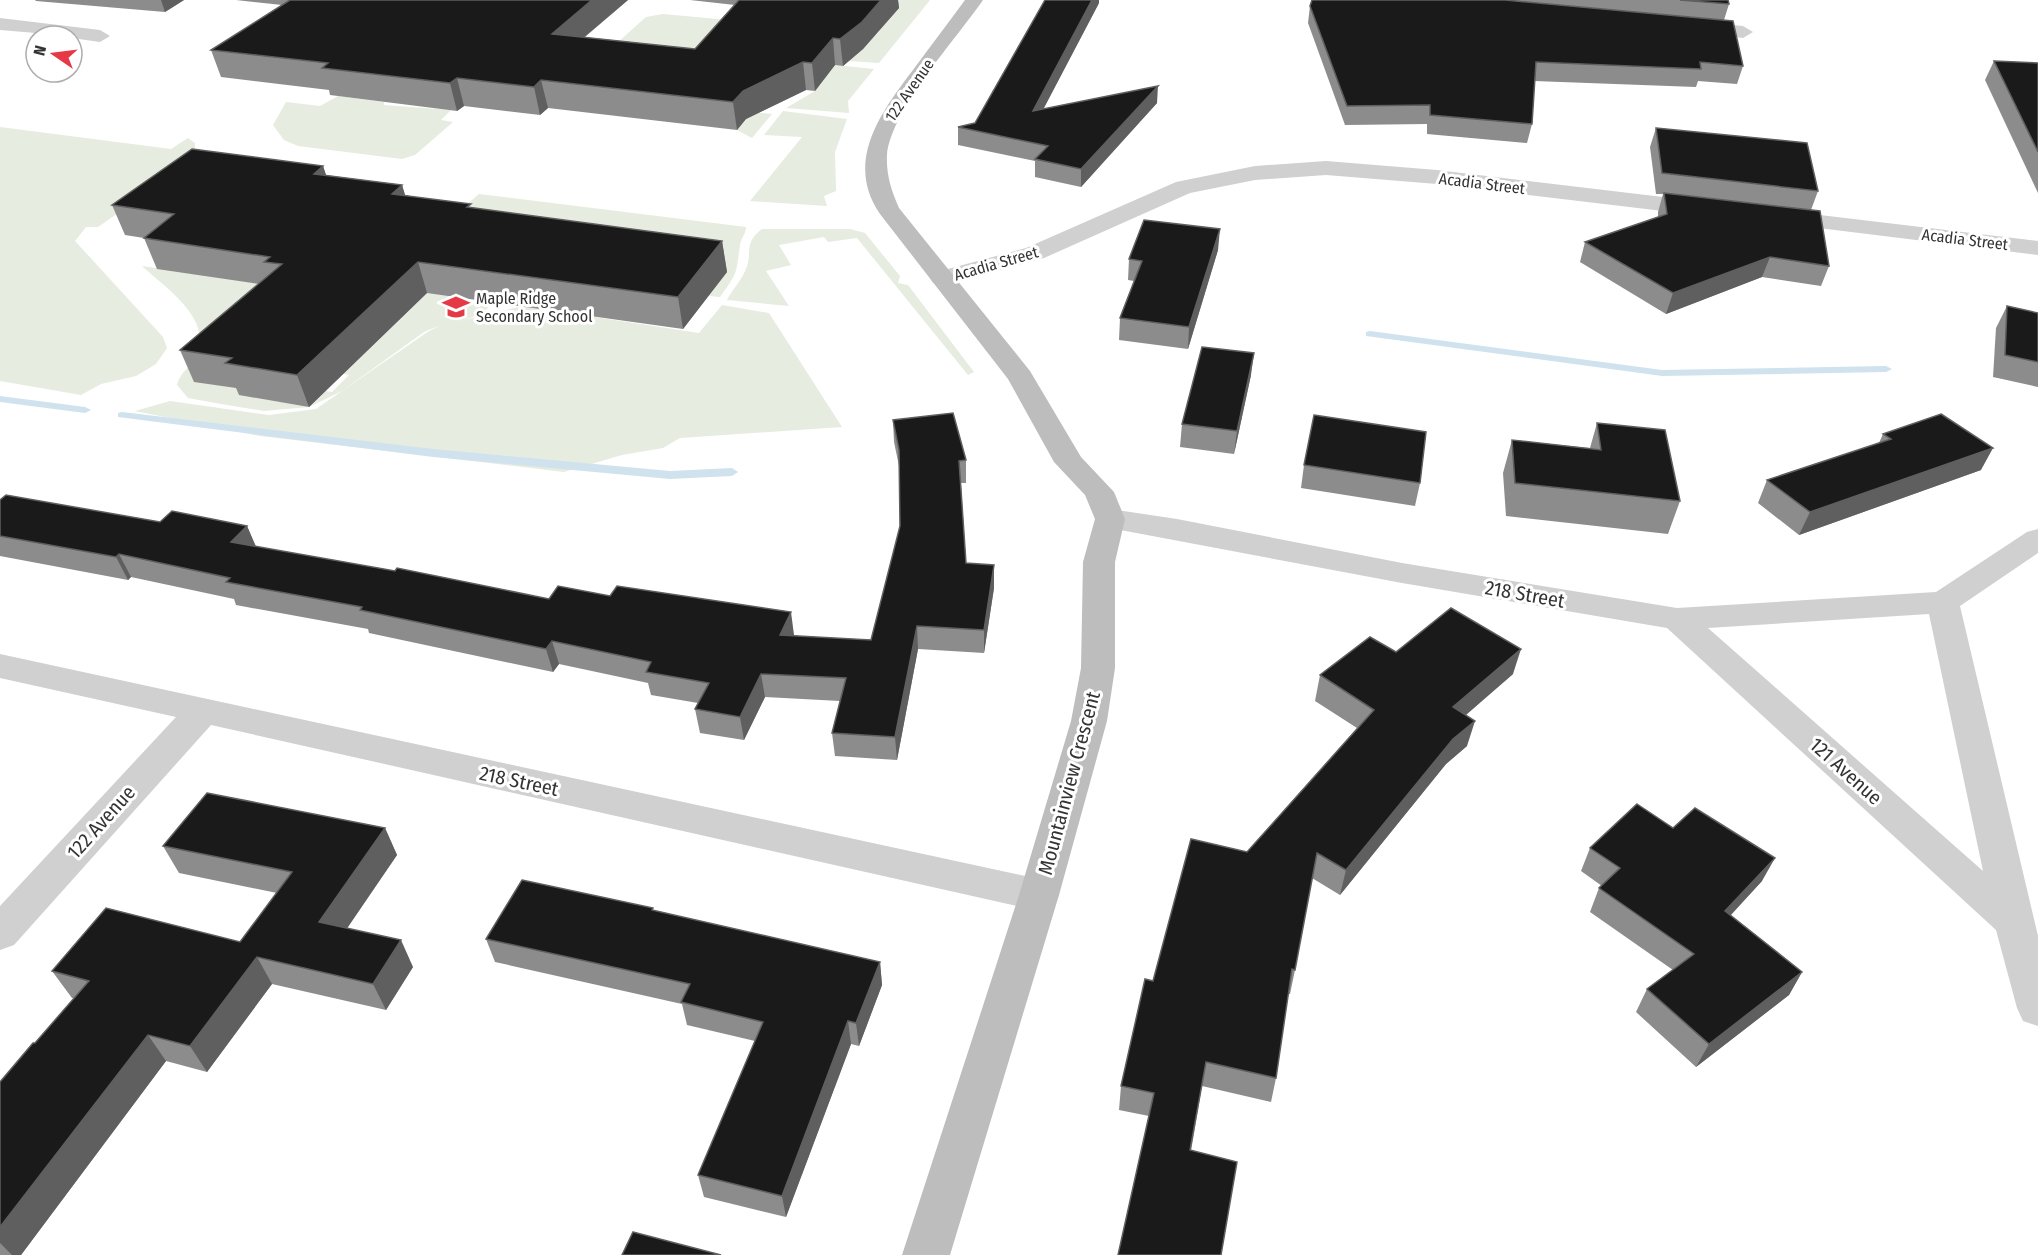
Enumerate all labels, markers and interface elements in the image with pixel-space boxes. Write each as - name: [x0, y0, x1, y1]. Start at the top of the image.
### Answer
- north arrow: [24, 24, 84, 84]
- text: N: [30, 44, 50, 57]
- street label: 122 Avenue: [881, 55, 938, 125]
- street label: Acadia Street: [1438, 169, 1527, 198]
- street label: Acadia Street: [1921, 225, 2010, 254]
- street label: Acadia Street: [952, 242, 1041, 285]
- place label: Maple Ridge Secondary School: [476, 289, 592, 326]
- school or university icon: Maple Ridge Secondary School: [441, 292, 471, 322]
- street label: 218 Street: [1483, 575, 1567, 613]
- street label: Mountainview Crescent: [1033, 688, 1105, 877]
- street label: 121 Avenue: [1805, 732, 1887, 810]
- street label: 218 Street: [477, 761, 561, 801]
- street label: 122 Avenue: [62, 780, 140, 864]

